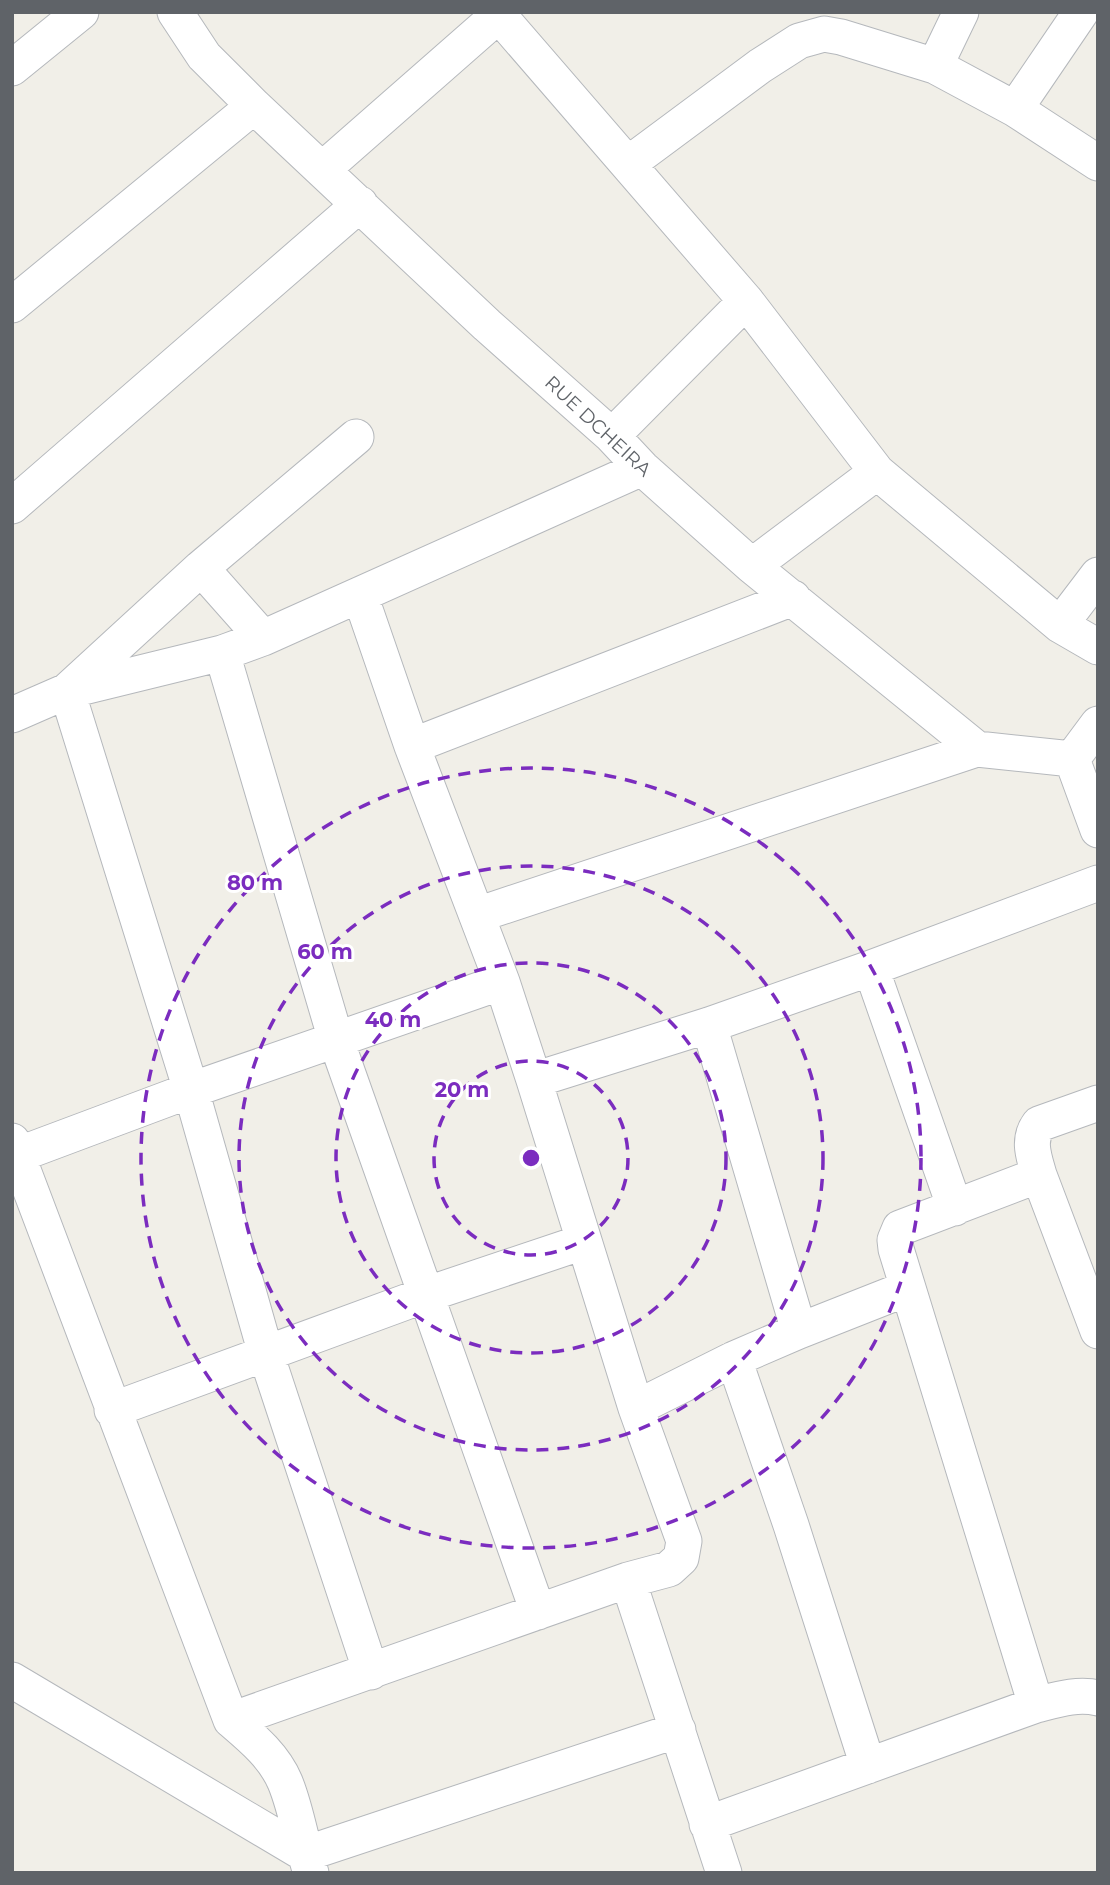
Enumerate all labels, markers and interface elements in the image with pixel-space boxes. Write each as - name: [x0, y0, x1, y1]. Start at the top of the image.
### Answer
- street label: RUE DCHEIRA: [540, 371, 656, 481]
- text: 80 m: [227, 870, 283, 895]
- text: 60 m: [297, 939, 353, 964]
- text: 40 m: [365, 1007, 421, 1032]
- text: 20 m: [435, 1077, 489, 1102]
- centre of rings: [519, 1146, 543, 1170]

